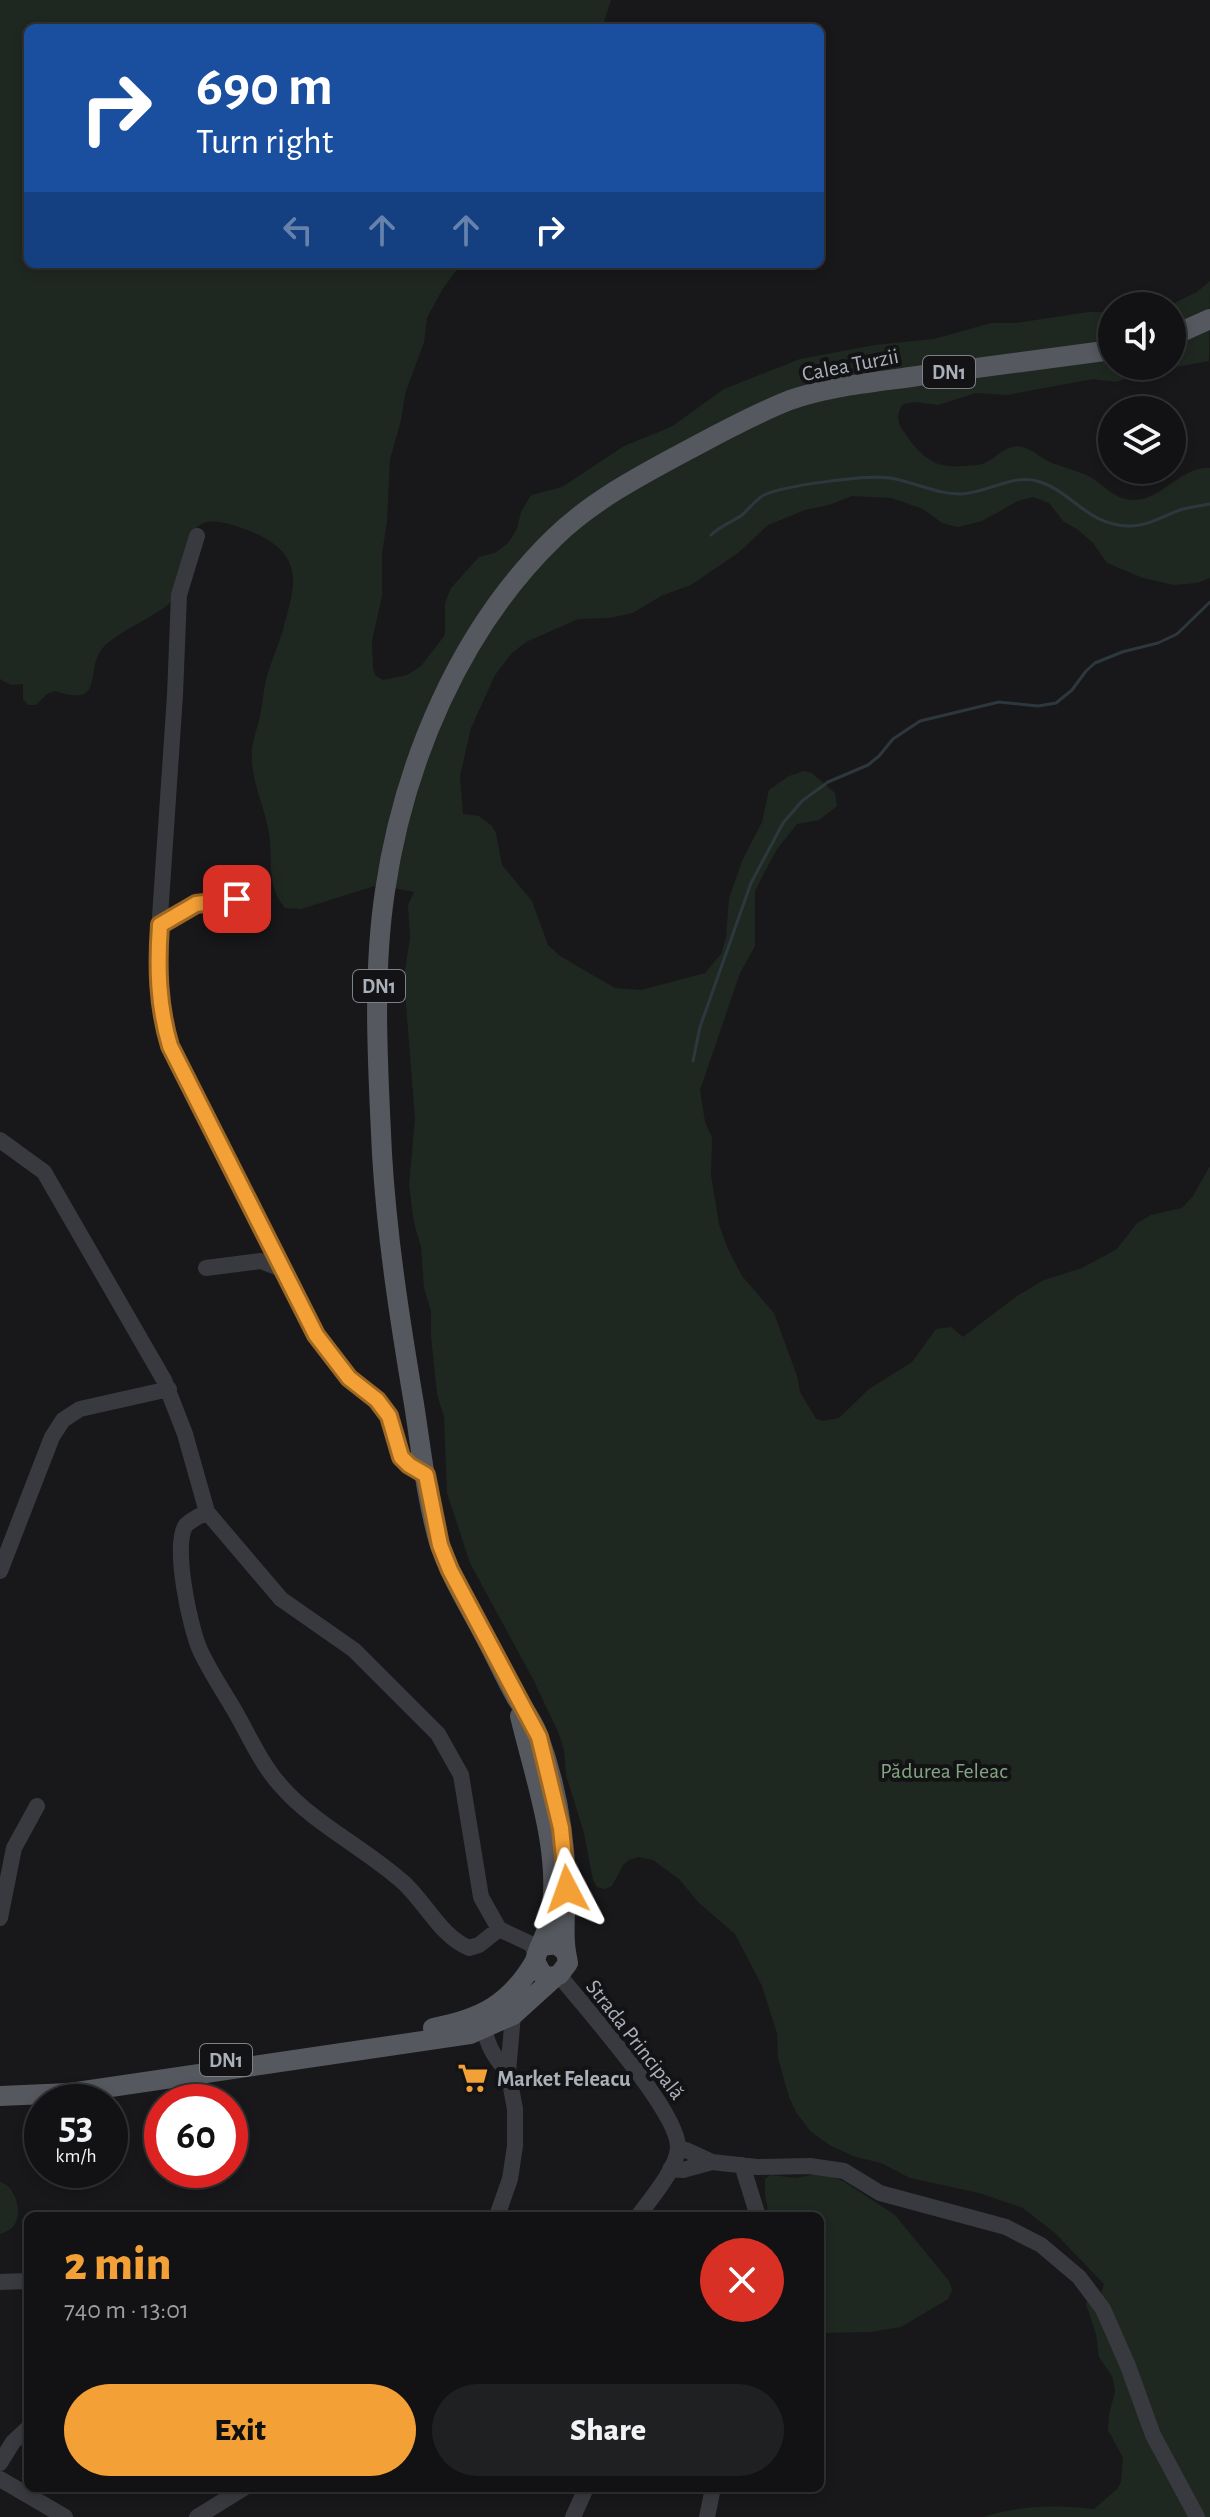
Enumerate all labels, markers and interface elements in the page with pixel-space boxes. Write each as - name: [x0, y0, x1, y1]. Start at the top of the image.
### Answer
- icon: right: [64, 56, 168, 160]
- text: 690 m: [196, 59, 333, 115]
- text: Turn right: [196, 124, 333, 160]
- icon: left: [276, 208, 320, 252]
- icon: ahead: [360, 208, 404, 252]
- icon: ahead: [444, 208, 488, 252]
- icon: right: [528, 208, 572, 252]
- map controls: [1098, 292, 1186, 484]
- button: sound: [1098, 292, 1186, 380]
- street label: Calea Turzii: [800, 345, 900, 385]
- road number: DN1: [923, 356, 975, 388]
- button: layers: [1098, 396, 1186, 484]
- pin: [203, 865, 271, 933]
- icon: arrive: [215, 877, 259, 921]
- road number: DN1: [353, 970, 405, 1002]
- park label: Pădurea Feleac: [880, 1760, 1008, 1782]
- position arrow: [525, 1847, 609, 1931]
- street label: Strada Principală: [582, 1976, 689, 2104]
- road number: DN1: [200, 2044, 252, 2076]
- supermarket icon: Market Feleacu: [456, 2061, 490, 2095]
- place label: Market Feleacu: [497, 2068, 631, 2090]
- speed limit sign: 60: [144, 2084, 248, 2188]
- text: 53: [59, 2106, 93, 2146]
- text: km/h: [55, 2146, 97, 2166]
- button: close: [700, 2238, 784, 2322]
- text: 2 min: [64, 2241, 172, 2289]
- text: 740 m · 13:01: [64, 2297, 189, 2323]
- button: Exit: [64, 2384, 416, 2476]
- button: Share: [432, 2384, 784, 2476]

